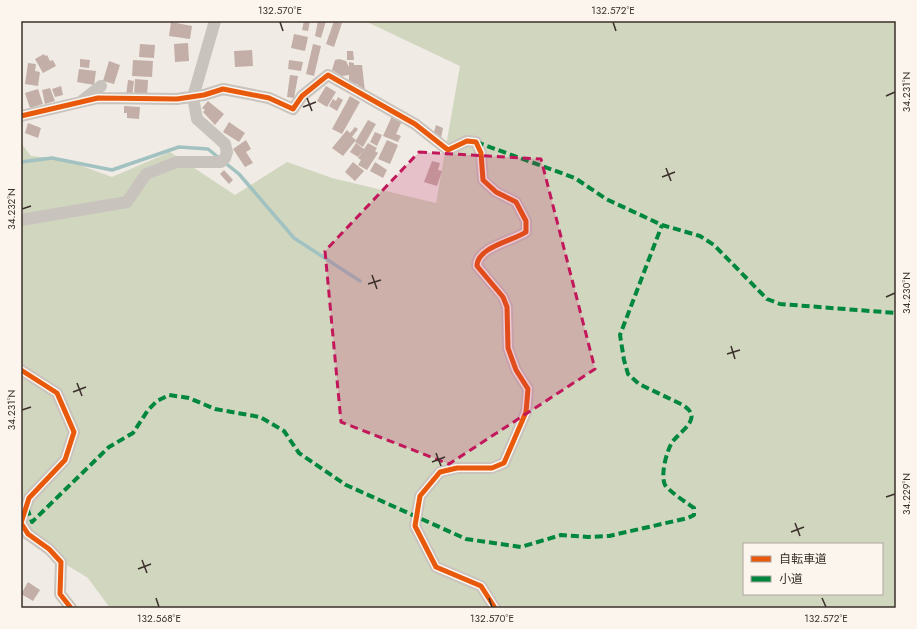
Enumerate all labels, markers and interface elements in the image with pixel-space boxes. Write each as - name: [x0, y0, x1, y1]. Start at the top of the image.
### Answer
- text: 132.570°E: [258, 3, 302, 18]
- text: 132.572°E: [591, 3, 635, 18]
- text: 34.231°N: [899, 72, 914, 112]
- text: 34.232°N: [4, 188, 19, 230]
- text: 34.230°N: [899, 272, 914, 314]
- text: 34.231°N: [4, 390, 19, 430]
- text: 34.229°N: [899, 473, 914, 515]
- legend: [743, 543, 883, 595]
- text: 自転車道: [779, 550, 827, 568]
- text: 小道: [779, 570, 803, 588]
- text: 132.568°E: [137, 611, 181, 626]
- text: 132.570°E: [470, 611, 514, 626]
- text: 132.572°E: [804, 611, 848, 626]

